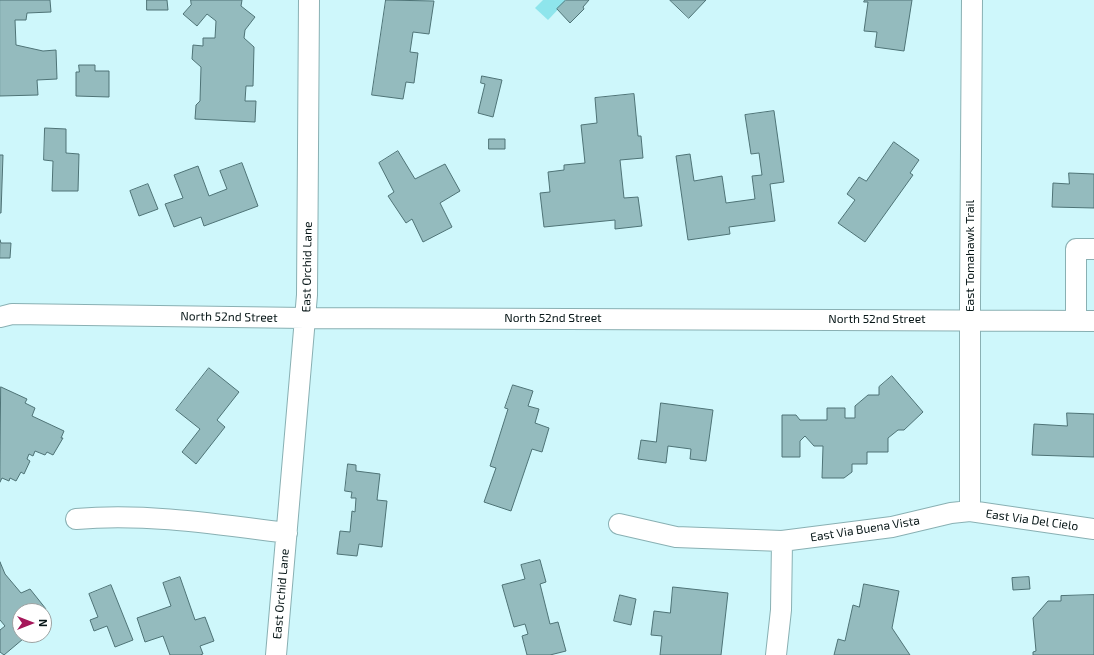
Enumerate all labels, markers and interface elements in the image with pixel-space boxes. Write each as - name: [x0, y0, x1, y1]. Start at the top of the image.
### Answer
- street label: East Tomahawk Trail: [963, 200, 977, 312]
- street label: East Orchid Lane: [299, 221, 315, 313]
- street label: North 52nd Street: [180, 309, 278, 325]
- street label: North 52nd Street: [504, 311, 602, 325]
- street label: North 52nd Street: [828, 312, 926, 326]
- street label: East Via Del Cielo: [985, 506, 1079, 534]
- street label: East Via Buena Vista: [809, 513, 921, 545]
- street label: East Orchid Lane: [270, 548, 292, 640]
- north arrow: [12, 603, 52, 643]
- text: N: [37, 619, 50, 627]

